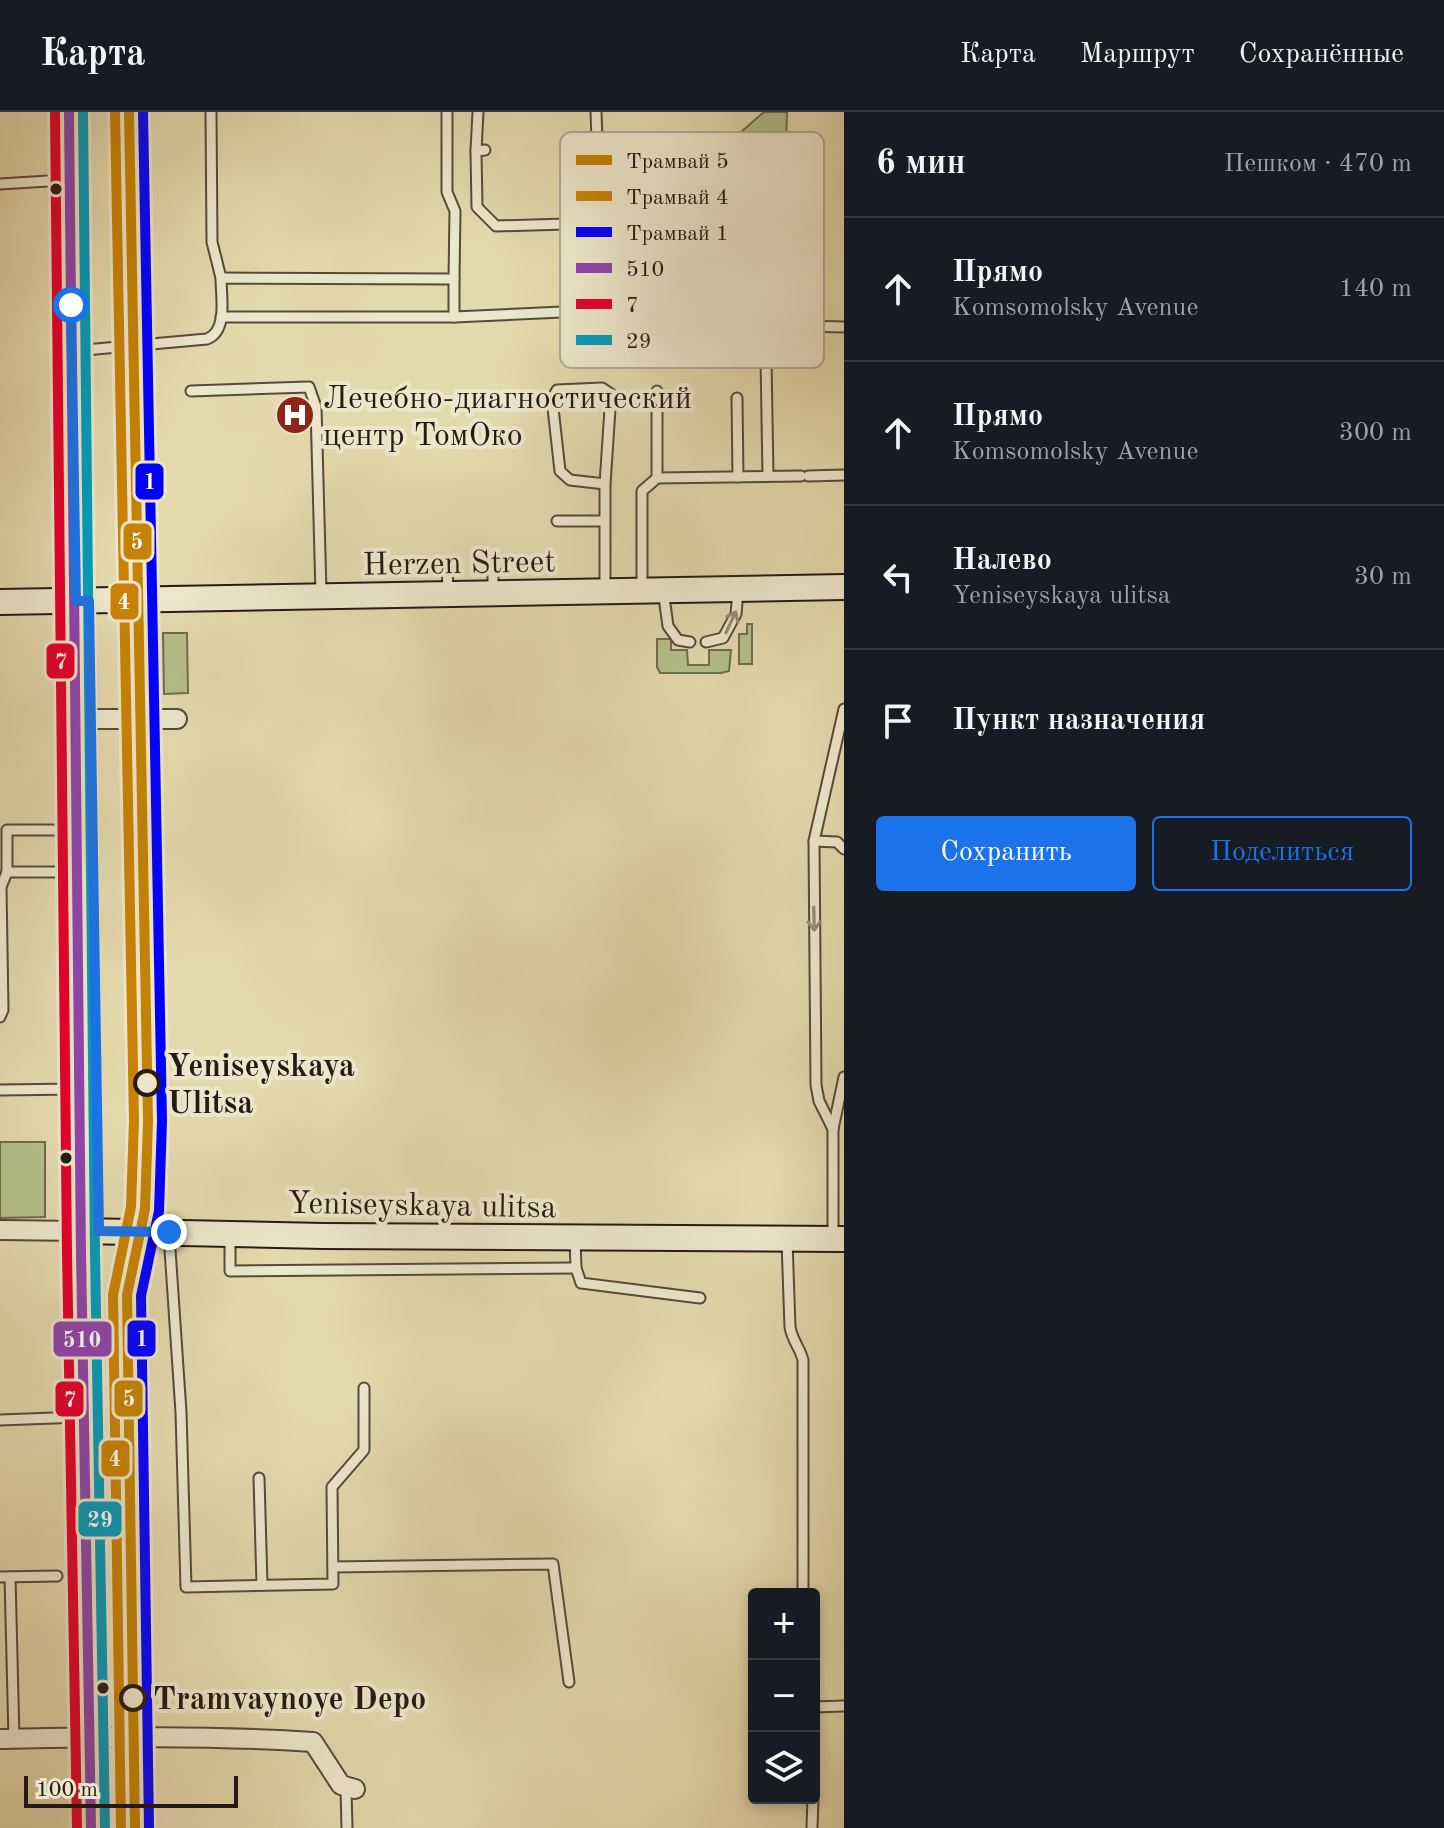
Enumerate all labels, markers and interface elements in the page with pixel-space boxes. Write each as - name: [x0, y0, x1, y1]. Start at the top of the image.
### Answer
- text: Карта: [40, 36, 146, 74]
- text: Карта: [960, 41, 1036, 69]
- text: Маршрут: [1080, 41, 1195, 69]
- text: Сохранённые: [1239, 41, 1404, 69]
- legend: [560, 132, 824, 368]
- text: 6 мин: [876, 147, 966, 181]
- text: Трамвай 5: [626, 151, 729, 173]
- text: Пешком · 470 m: [1224, 151, 1412, 177]
- unlabelled marker: [48, 181, 64, 197]
- text: Трамвай 4: [626, 187, 729, 209]
- text: Трамвай 1: [626, 223, 729, 245]
- text: Прямо: [952, 258, 1043, 288]
- text: 510: [626, 259, 664, 281]
- icon: ahead: [876, 267, 920, 311]
- text: 140 m: [1339, 276, 1412, 302]
- route start: [53, 287, 89, 323]
- text: 7: [626, 295, 639, 317]
- text: Komsomolsky Avenue: [952, 295, 1198, 321]
- text: 29: [626, 331, 652, 353]
- place label: Лечебно-диагностический центр ТомОко: [323, 384, 692, 453]
- hospital icon: Лечебно-диагностический центр ТомОко: [274, 394, 316, 436]
- text: Прямо: [952, 402, 1043, 432]
- icon: ahead: [876, 411, 920, 455]
- text: 300 m: [1339, 420, 1412, 446]
- text: Komsomolsky Avenue: [952, 439, 1198, 465]
- line badge: 1: [134, 462, 165, 501]
- text: 1: [144, 472, 156, 494]
- line badge: 5: [122, 522, 153, 561]
- text: 5: [131, 532, 143, 554]
- text: Налево: [952, 546, 1052, 576]
- street label: Herzen Street: [362, 547, 556, 583]
- icon: left: [876, 555, 920, 599]
- text: 30 m: [1354, 564, 1412, 590]
- line badge: 4: [109, 582, 140, 621]
- text: Yeniseyskaya ulitsa: [952, 583, 1171, 609]
- text: 4: [118, 592, 130, 614]
- one-way arrow: [724, 611, 739, 635]
- line badge: 7: [45, 642, 76, 680]
- text: 7: [55, 652, 67, 674]
- icon: arrive: [876, 699, 920, 743]
- text: Пункт назначения: [952, 706, 1205, 736]
- button: Сохранить: [876, 816, 1136, 891]
- button: Поделиться: [1152, 816, 1412, 891]
- one-way arrow: [806, 905, 822, 932]
- place label: Yeniseyskaya Ulitsa: [167, 1052, 355, 1121]
- marker: Yeniseyskaya Ulitsa: [134, 1070, 160, 1096]
- unlabelled marker: [58, 1150, 74, 1166]
- street label: Yeniseyskaya ulitsa: [287, 1189, 557, 1225]
- route end: [151, 1214, 187, 1250]
- line badge: 1: [126, 1319, 157, 1358]
- line badge: 510: [52, 1320, 113, 1358]
- text: 1: [136, 1329, 148, 1351]
- text: 510: [63, 1330, 101, 1352]
- line badge: 5: [113, 1379, 144, 1418]
- line badge: 7: [54, 1380, 85, 1418]
- text: 5: [123, 1389, 135, 1411]
- text: 7: [64, 1390, 76, 1412]
- line badge: 4: [100, 1439, 131, 1478]
- text: 4: [109, 1449, 121, 1471]
- line badge: 29: [77, 1500, 123, 1538]
- text: 29: [87, 1510, 113, 1532]
- map controls: [748, 1588, 820, 1804]
- button: +: [748, 1588, 820, 1660]
- button: −: [748, 1660, 820, 1732]
- unlabelled marker: [95, 1680, 111, 1696]
- marker: Tramvaynoye Depo: [120, 1685, 146, 1711]
- place label: Tramvaynoye Depo: [153, 1685, 426, 1717]
- button: layers: [748, 1732, 820, 1804]
- scale bar: [24, 1772, 238, 1808]
- text: 100 m: [36, 1779, 98, 1801]

